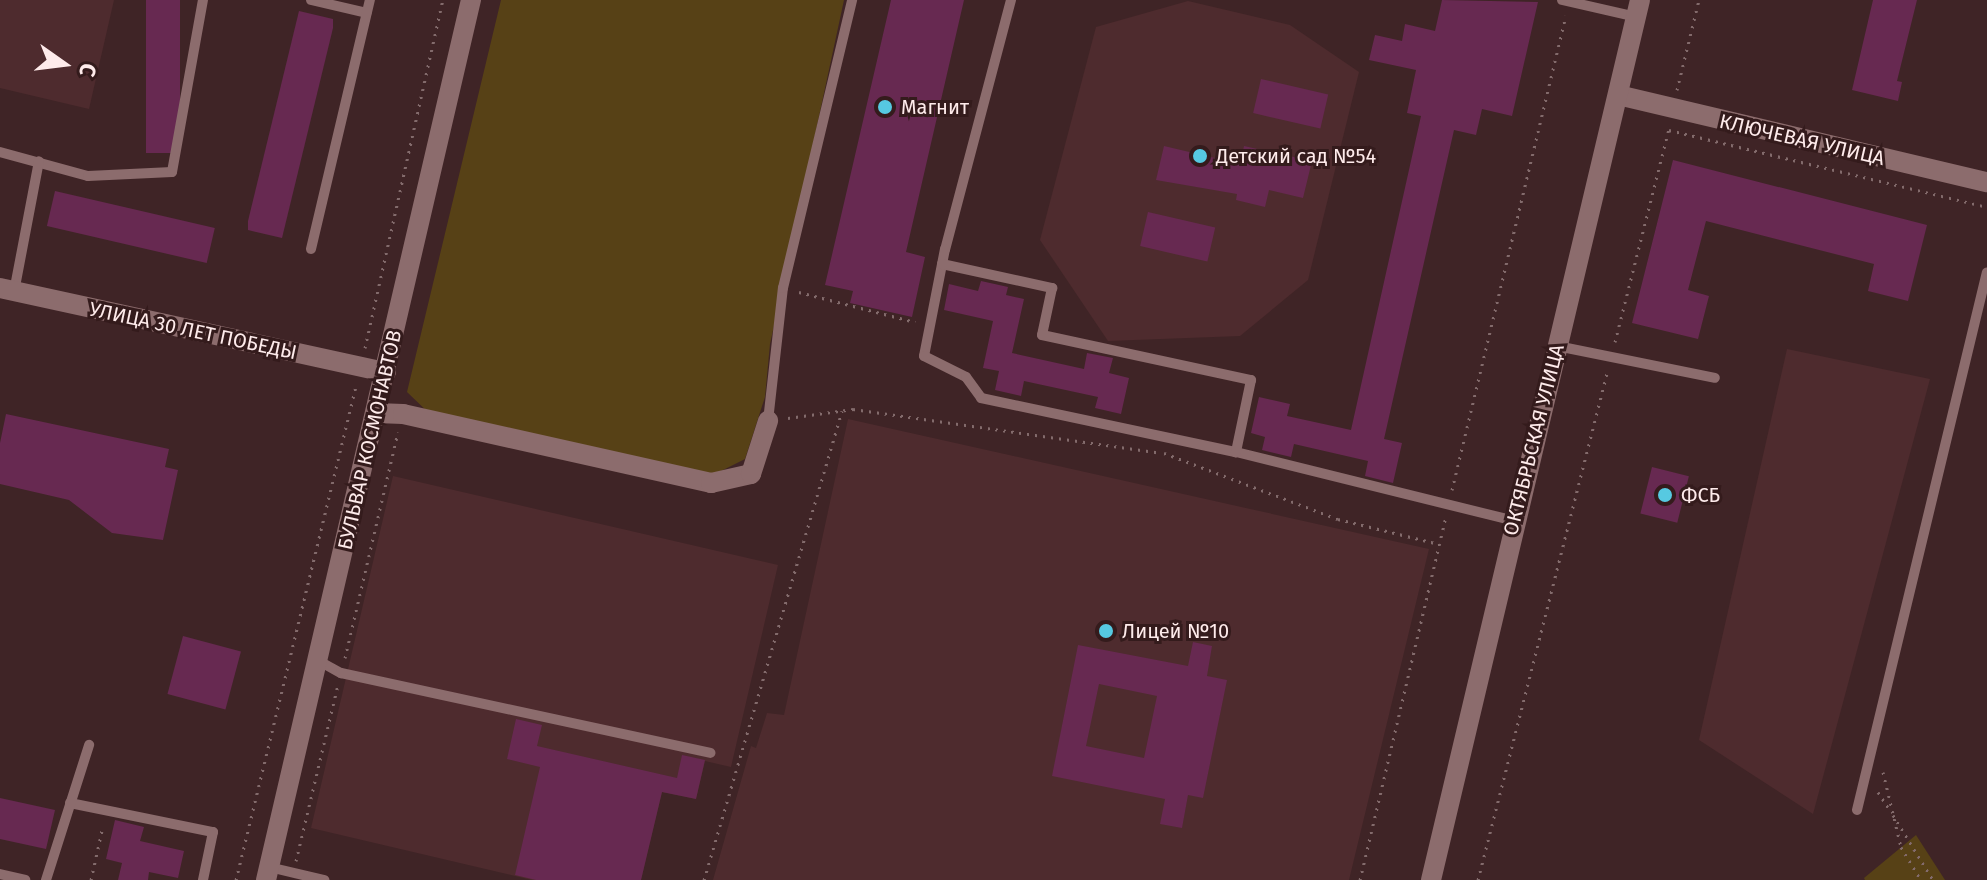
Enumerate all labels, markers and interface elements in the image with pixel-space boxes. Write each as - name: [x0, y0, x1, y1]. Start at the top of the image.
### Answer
- north arrow: [24, 24, 104, 104]
- text: С: [73, 61, 102, 79]
- place label: Магнит: [901, 95, 969, 119]
- marker: Магнит: [876, 98, 894, 116]
- street label: КЛЮЧЕВАЯ УЛИЦА: [1717, 109, 1887, 171]
- place label: Детский сад №54: [1216, 144, 1376, 168]
- marker: Детский сад №54: [1191, 147, 1209, 165]
- street label: УЛИЦА 30 ЛЕТ ПОБЕДЫ: [87, 297, 299, 365]
- street label: БУЛЬВАР КОСМОНАВТОВ: [333, 328, 407, 552]
- street label: ОКТЯБРЬСКАЯ УЛИЦА: [1499, 342, 1569, 538]
- place label: ФСБ: [1681, 483, 1720, 507]
- marker: ФСБ: [1656, 486, 1674, 504]
- place label: Лицей №10: [1122, 619, 1229, 643]
- marker: Лицей №10: [1097, 622, 1115, 640]

